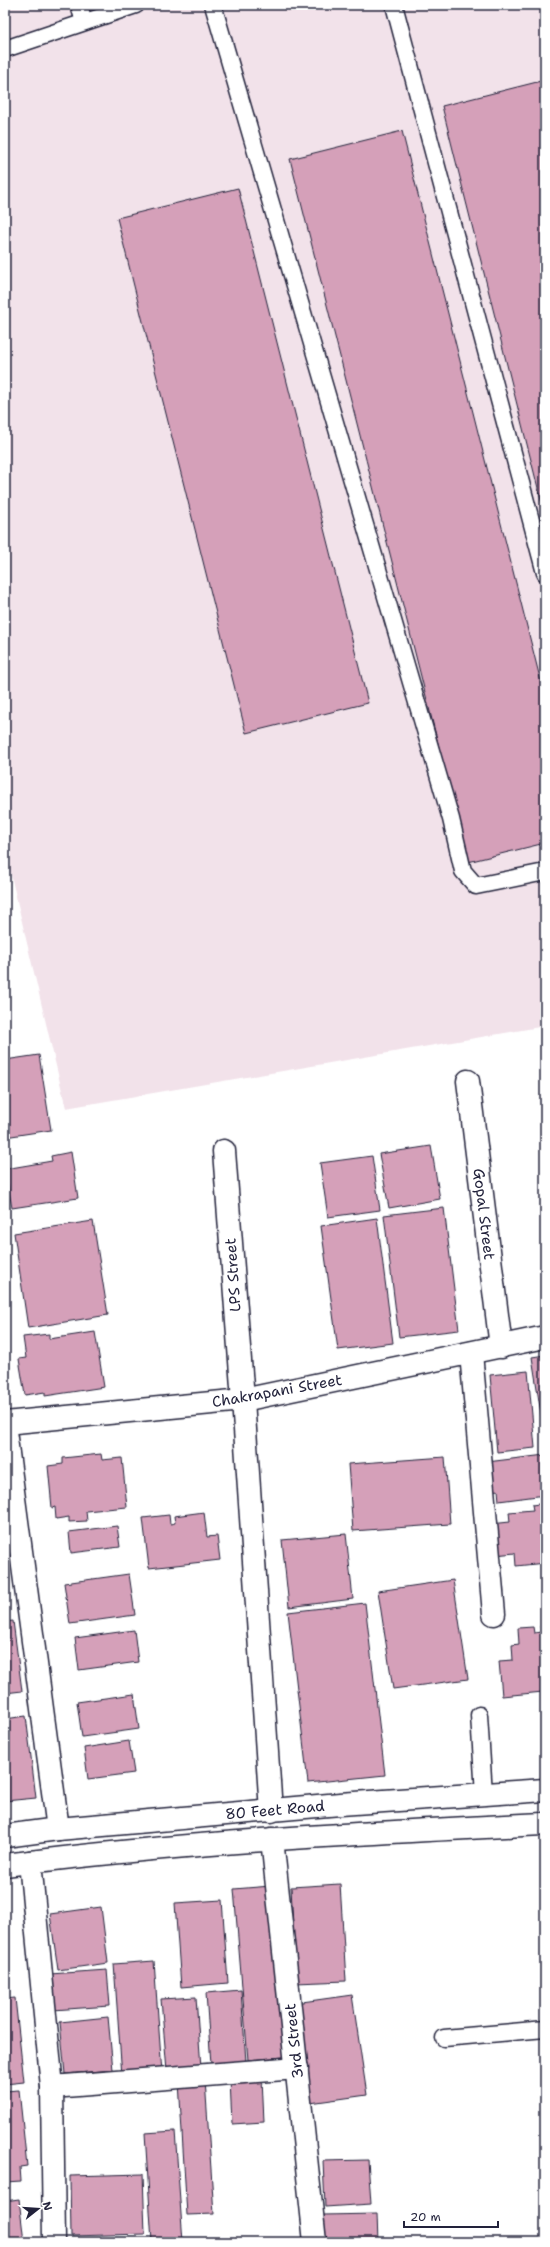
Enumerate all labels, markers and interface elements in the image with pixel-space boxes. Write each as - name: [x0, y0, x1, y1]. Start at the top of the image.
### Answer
- street label: Gopal Street: [468, 1167, 500, 1261]
- street label: LPS Street: [220, 1237, 246, 1313]
- street label: Chakrapani Street: [211, 1370, 343, 1412]
- street label: 80 Feet Road: [225, 1796, 326, 1824]
- street label: 3rd Street: [280, 2003, 308, 2079]
- north arrow: [18, 2189, 58, 2229]
- text: N: [39, 2200, 56, 2213]
- scale bar: [404, 2203, 498, 2229]
- text: 20 m: [410, 2209, 441, 2225]

